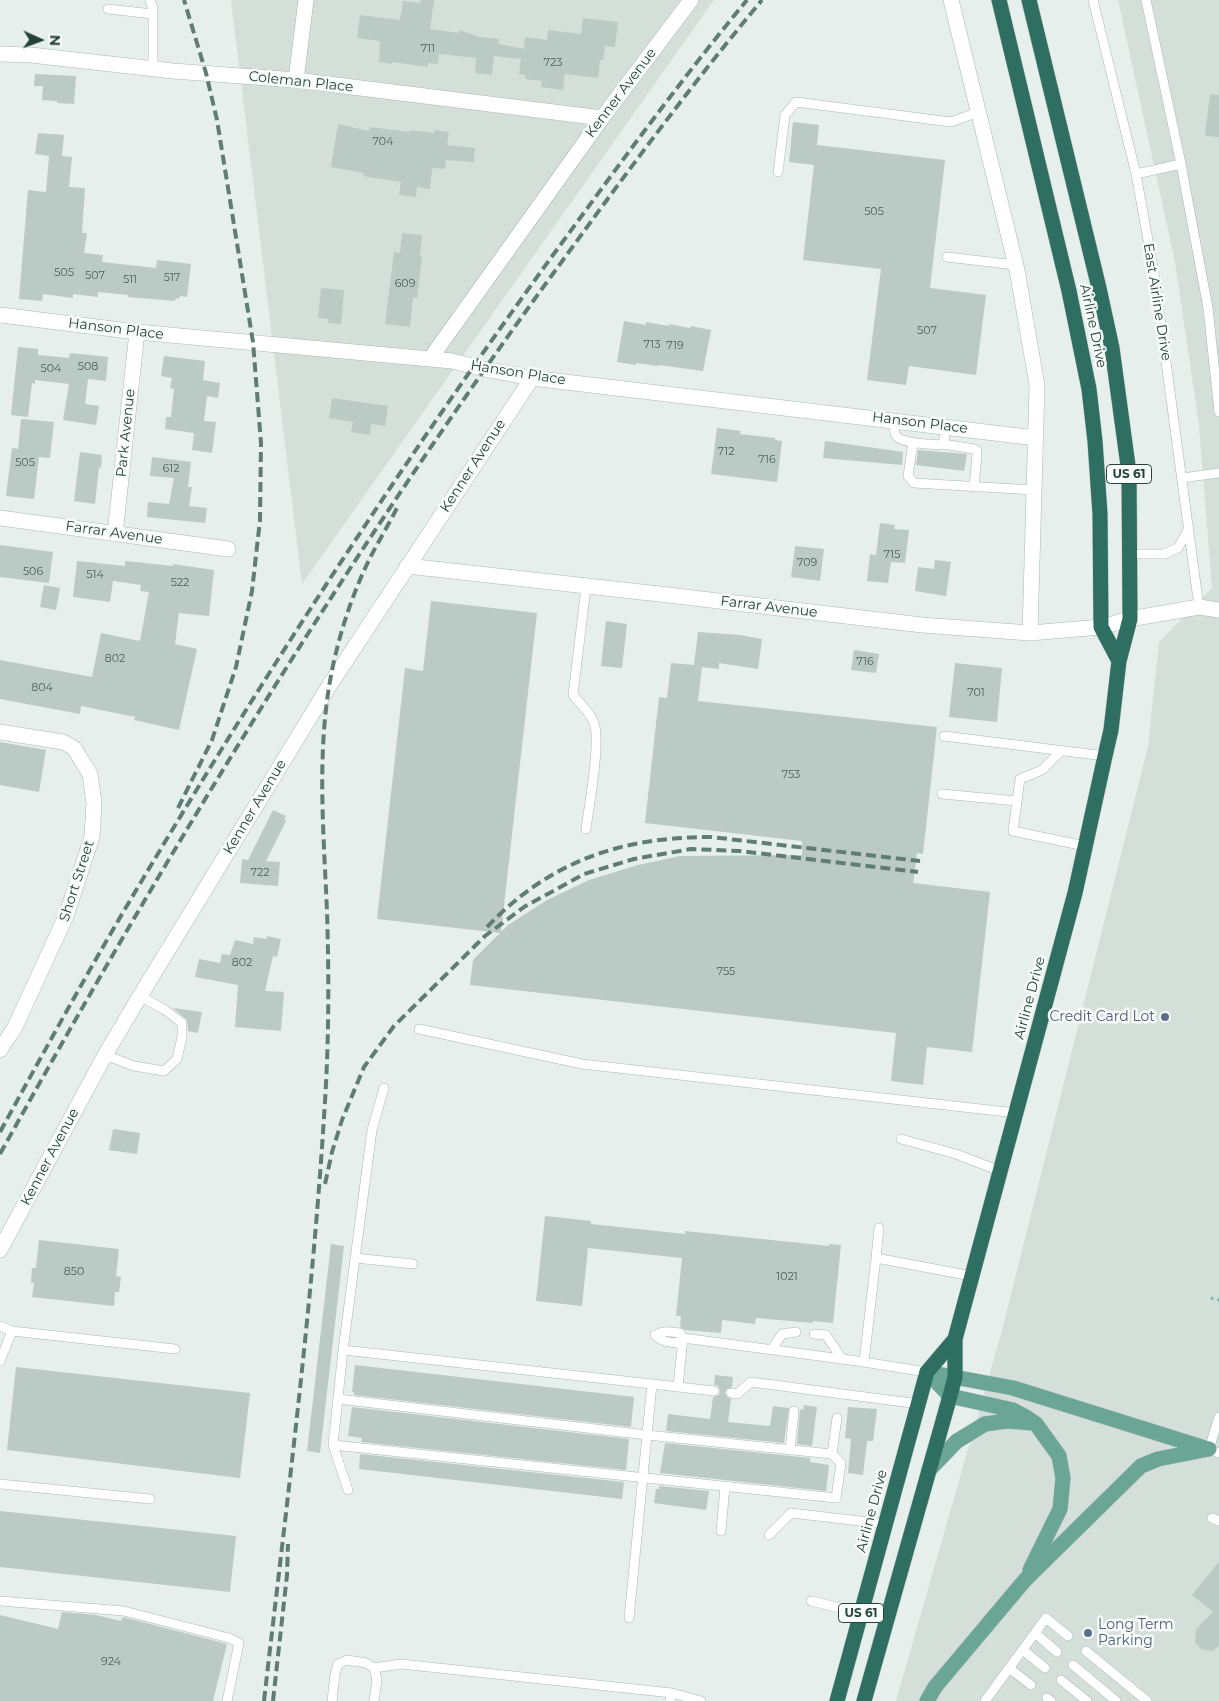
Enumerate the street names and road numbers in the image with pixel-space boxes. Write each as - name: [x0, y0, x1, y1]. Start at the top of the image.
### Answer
- street label: Kenner Avenue: [582, 45, 660, 141]
- street label: Coleman Place: [248, 68, 354, 96]
- street label: East Airline Drive: [1139, 242, 1175, 362]
- street label: Airline Drive: [1076, 283, 1110, 369]
- street label: Hanson Place: [67, 315, 165, 343]
- street label: Hanson Place: [469, 357, 567, 389]
- street label: Park Avenue: [113, 388, 139, 478]
- street label: Hanson Place: [871, 409, 969, 437]
- street label: Kenner Avenue: [437, 416, 509, 516]
- road number: US 61: [1106, 464, 1152, 484]
- street label: Farrar Avenue: [64, 518, 164, 548]
- street label: Farrar Avenue: [719, 593, 819, 621]
- street label: Kenner Avenue: [220, 757, 290, 857]
- street label: Short Street: [56, 838, 98, 924]
- street label: Airline Drive: [1011, 955, 1049, 1041]
- street label: Kenner Avenue: [17, 1106, 83, 1208]
- street label: Airline Drive: [853, 1468, 891, 1554]
- road number: US 61: [838, 1604, 884, 1622]

